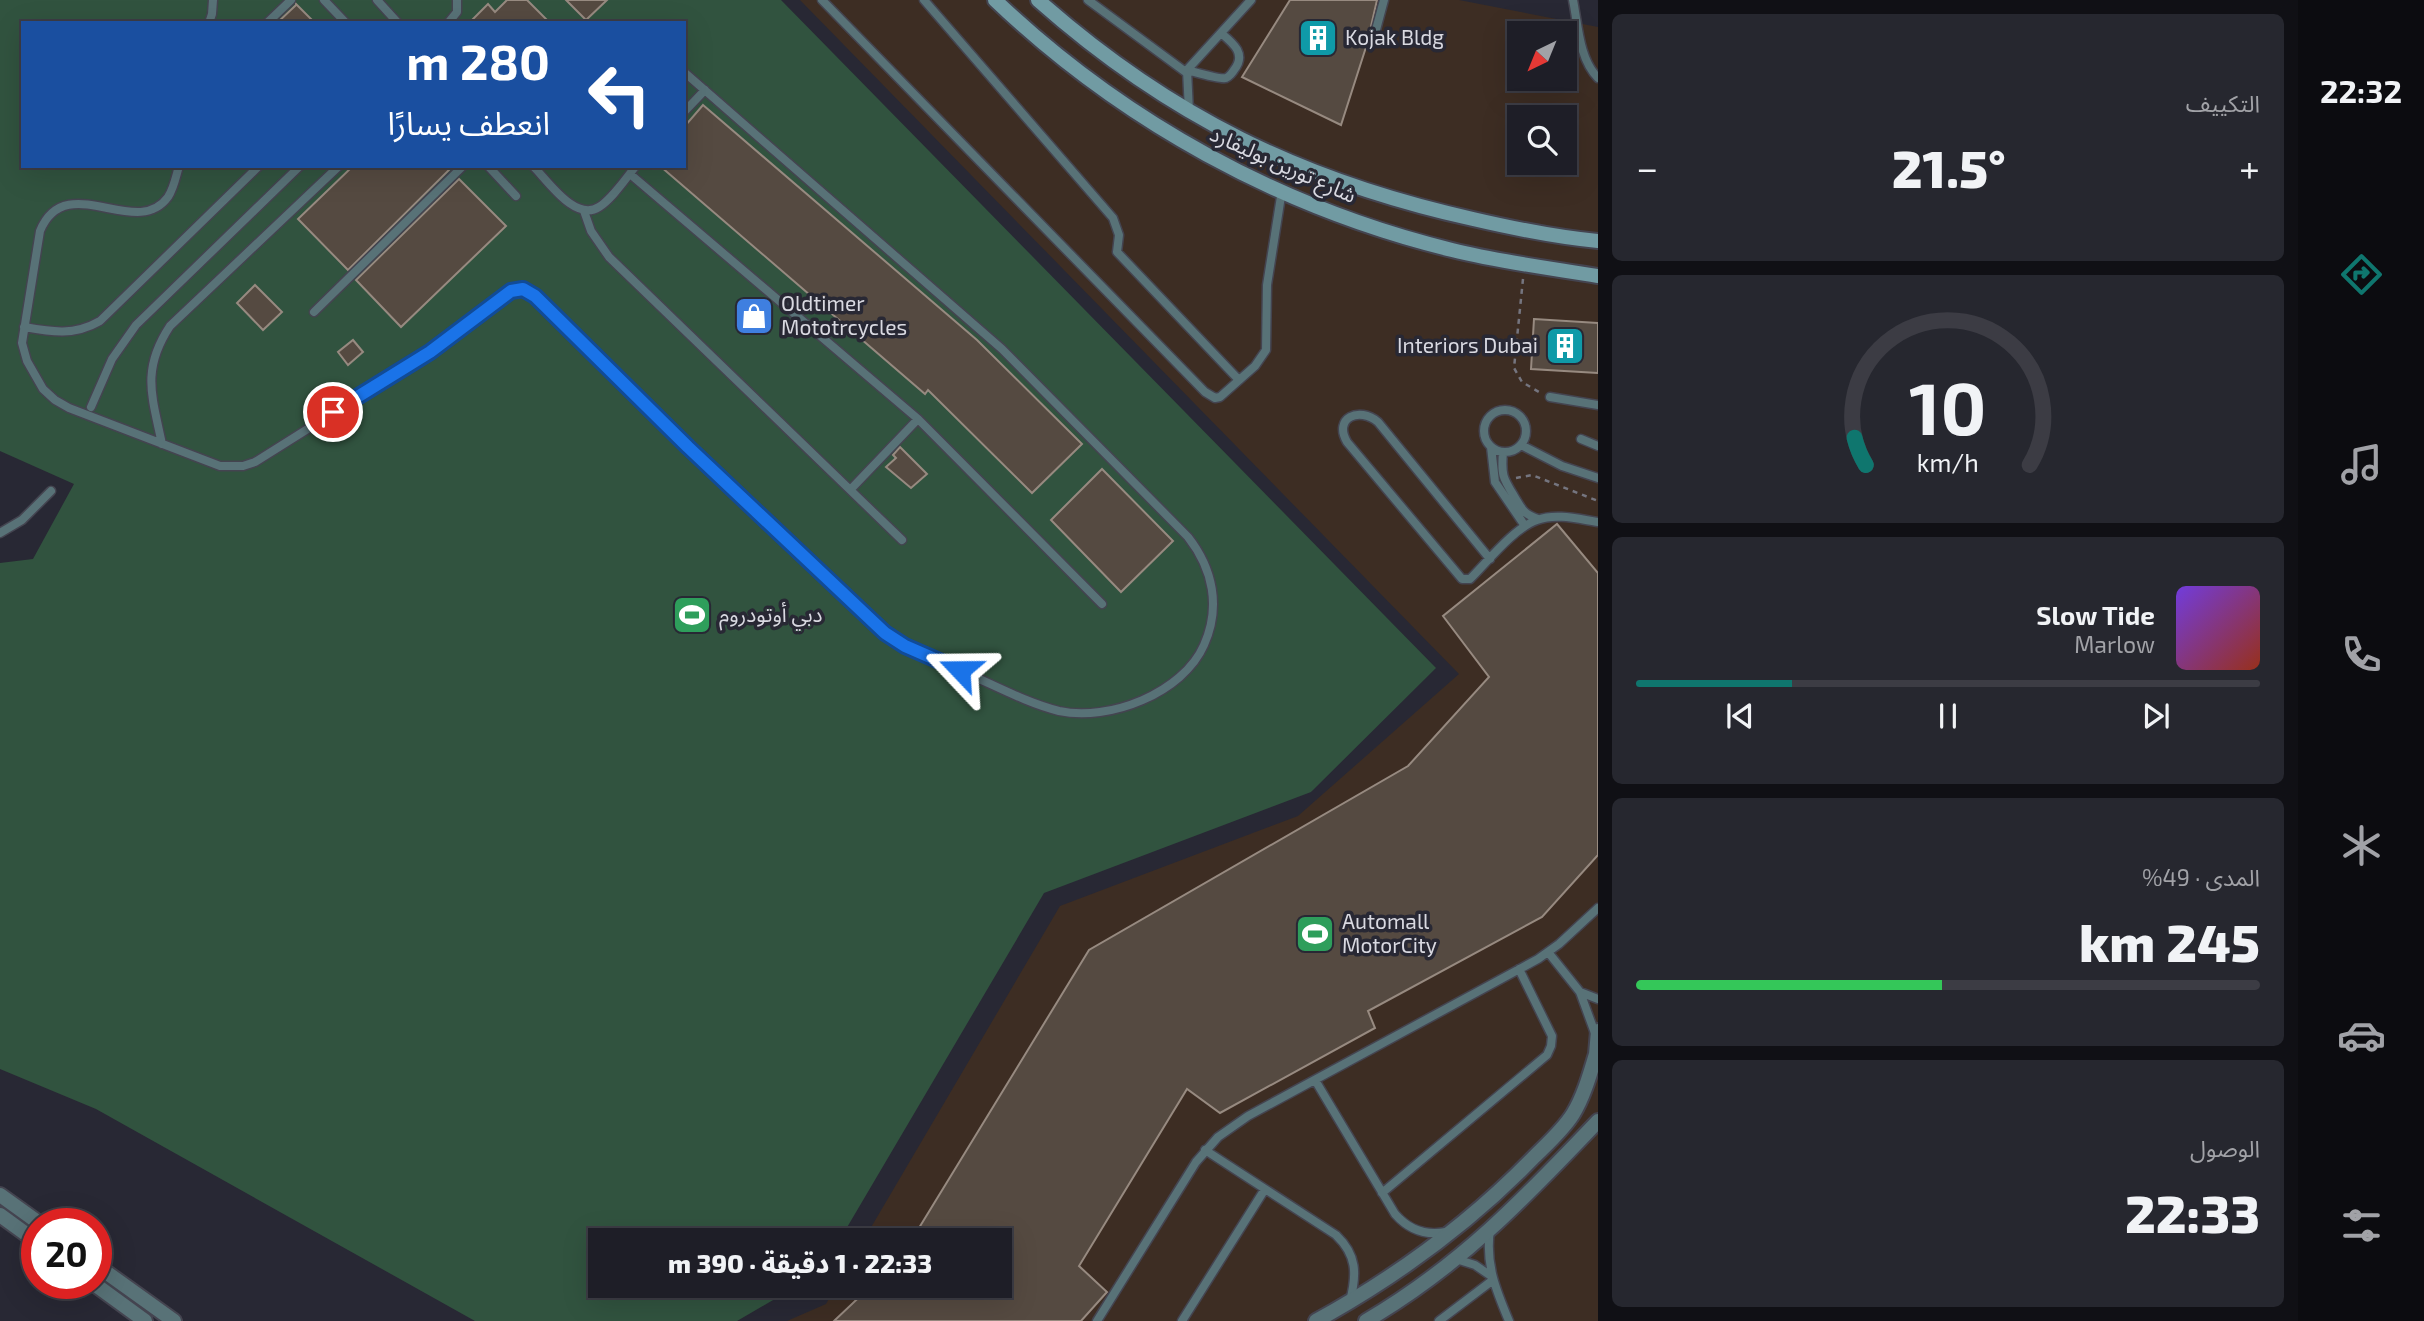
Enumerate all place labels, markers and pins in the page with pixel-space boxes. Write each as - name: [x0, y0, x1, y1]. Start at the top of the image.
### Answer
- building icon: Kojak Bldg: [1297, 17, 1339, 59]
- place label: Kojak Bldg: [1345, 24, 1444, 50]
- place label: Oldtimer Mototrcycles: [781, 290, 907, 339]
- shop icon: Oldtimer Mototrcycles: [733, 295, 775, 337]
- building icon: Interiors Dubai: [1544, 325, 1586, 367]
- place label: Interiors Dubai: [1397, 332, 1538, 357]
- pin: [303, 382, 363, 442]
- sports icon: دبي أوتودروم: [671, 594, 713, 636]
- place label: دبي أوتودروم: [719, 601, 823, 631]
- place label: Automall MotorCity: [1342, 908, 1437, 957]
- sports icon: Automall MotorCity: [1294, 913, 1336, 955]

